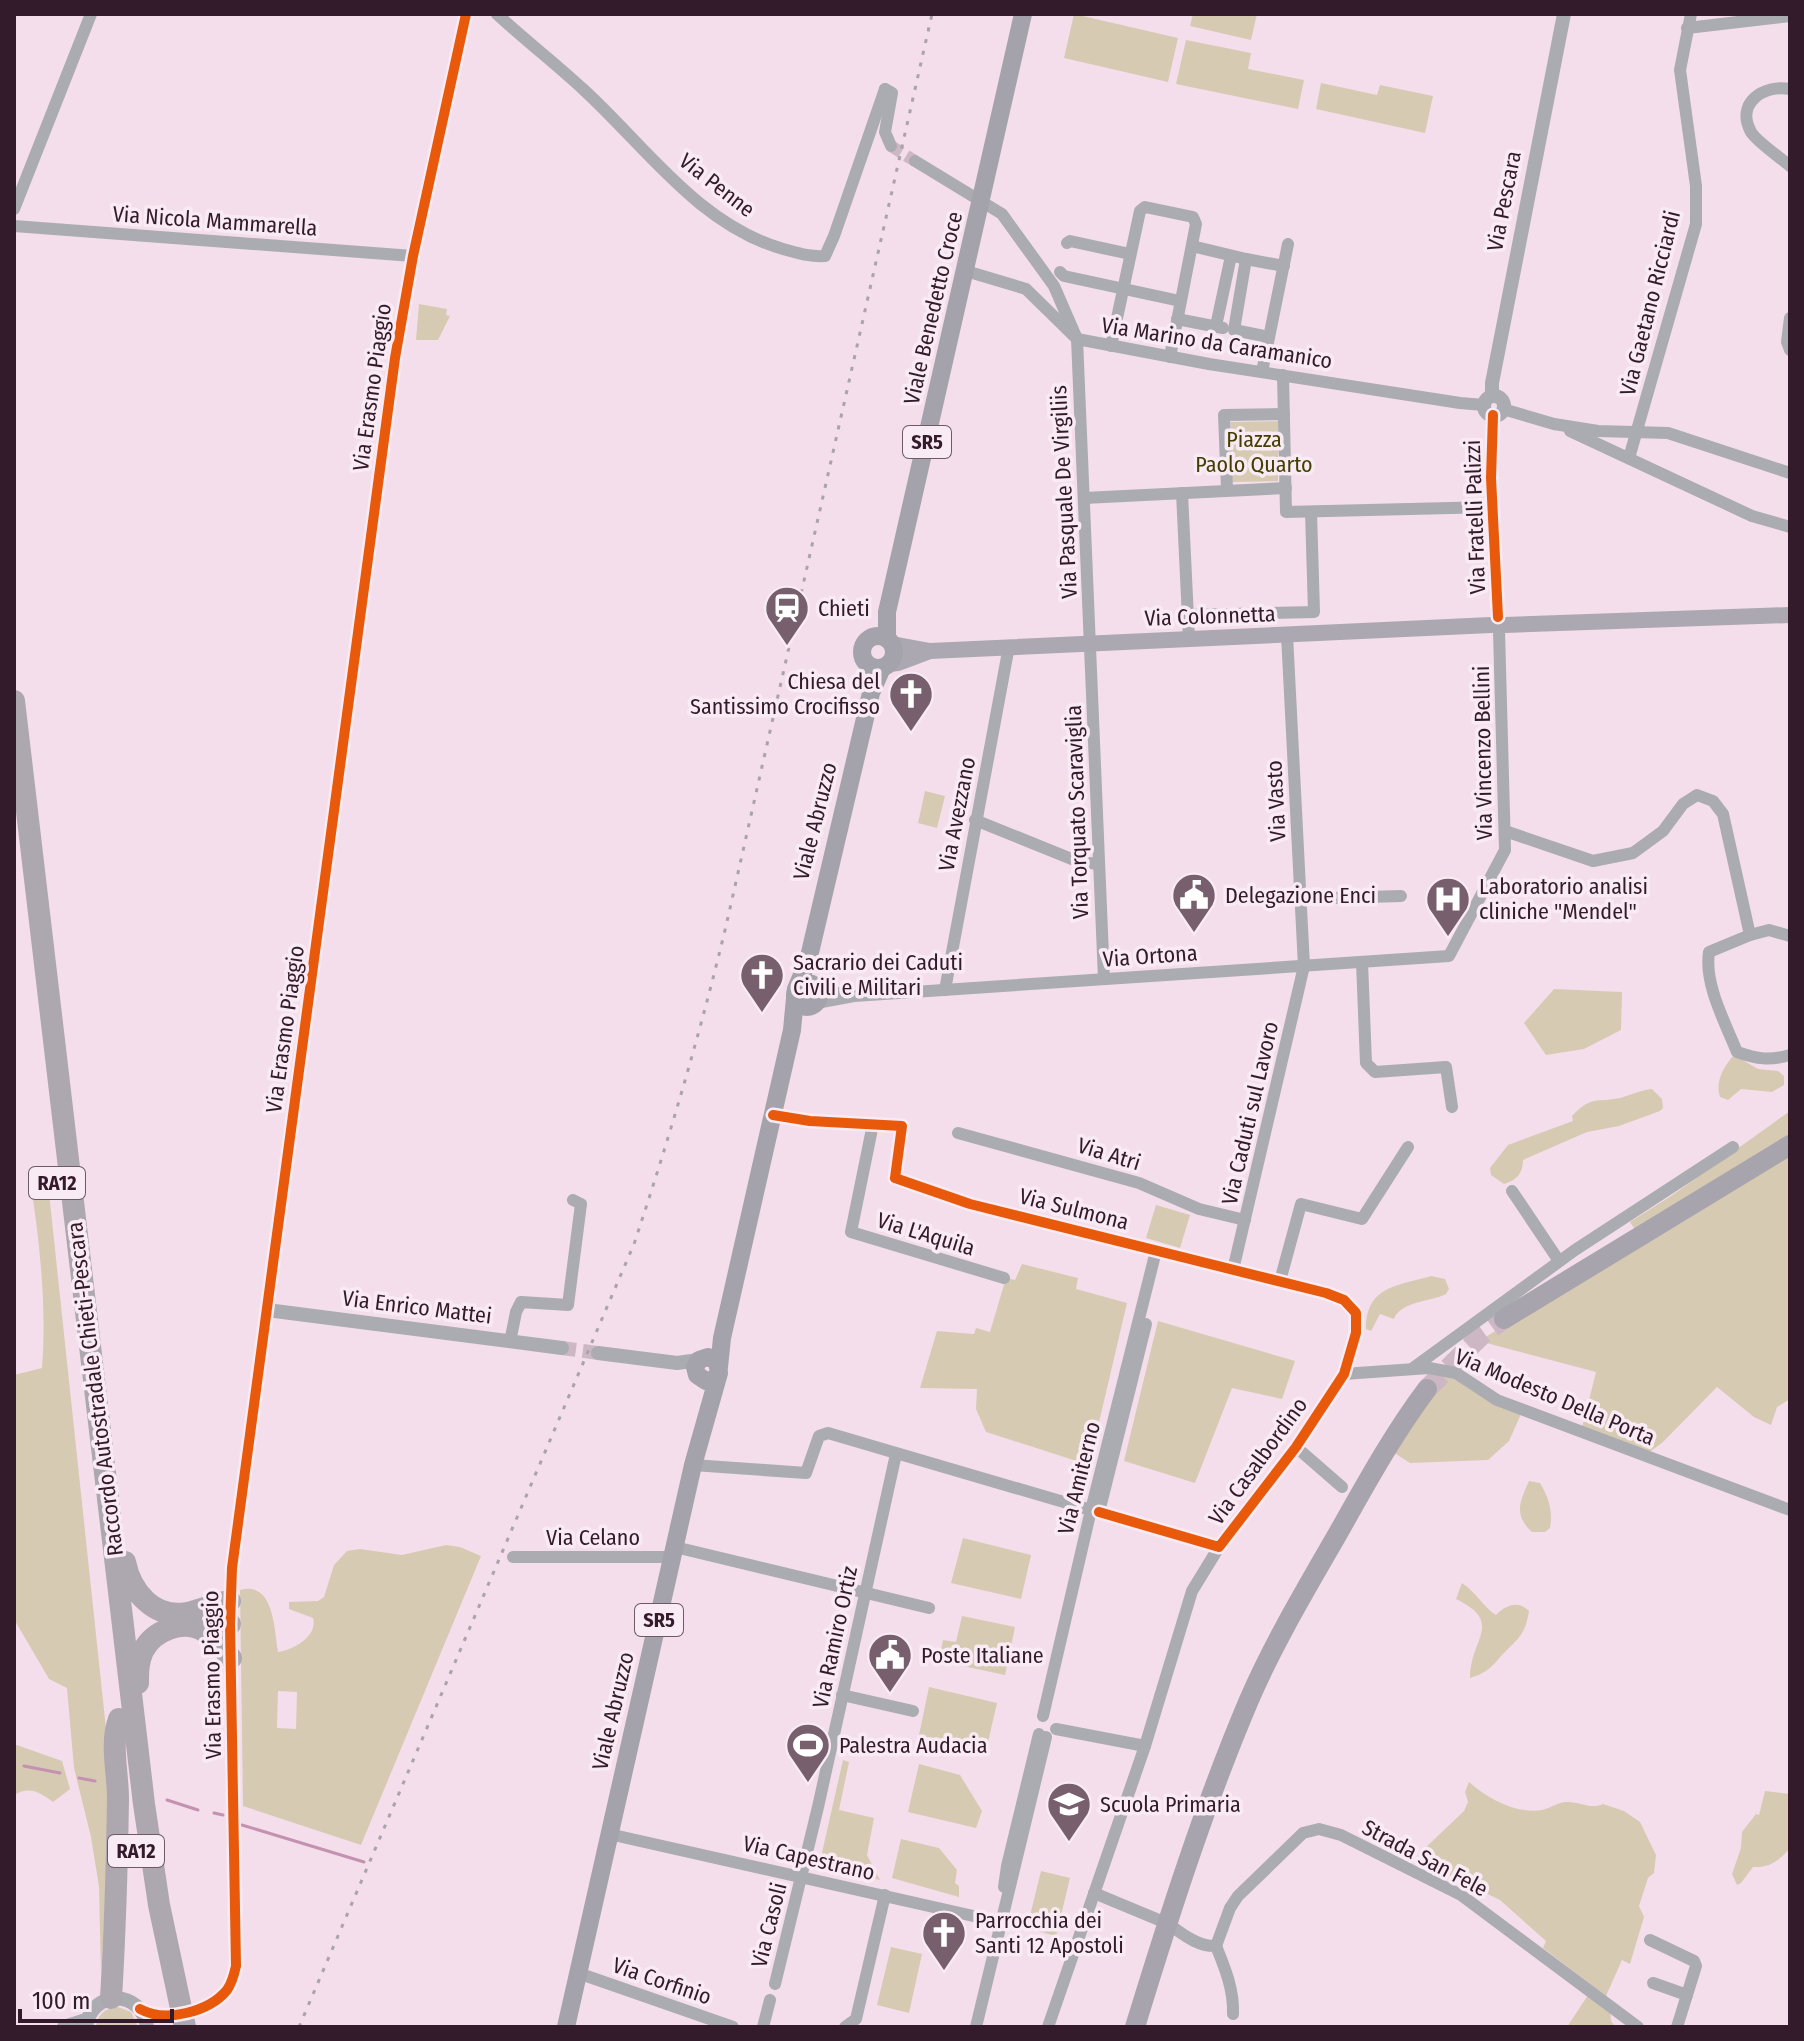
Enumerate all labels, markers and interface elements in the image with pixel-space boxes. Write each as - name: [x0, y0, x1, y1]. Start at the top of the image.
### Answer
- street label: Via Penne: [674, 147, 760, 223]
- street label: Via Pescara: [1481, 149, 1527, 253]
- street label: Via Nicola Mammarella: [112, 200, 318, 242]
- street label: Via Gaetano Ricciardi: [1614, 208, 1686, 398]
- street label: Viale Benedetto Croce: [898, 209, 968, 407]
- street label: Via Erasmo Piaggio: [347, 302, 397, 472]
- street label: Via Marino da Caramanico: [1100, 311, 1334, 375]
- street label: Via Pasquale De Virgiliis: [1045, 385, 1083, 599]
- road number: SR5: [903, 426, 951, 458]
- park label: Piazza Paolo Quarto: [1195, 426, 1313, 478]
- street label: Via Fratelli Palizzi: [1459, 439, 1491, 595]
- station icon: Chieti: [763, 584, 811, 647]
- place label: Chieti: [818, 595, 870, 622]
- street label: Via Colonnetta: [1144, 600, 1276, 632]
- street label: Via Vincenzo Bellini: [1468, 665, 1498, 841]
- place label: Chiesa del Santissimo Crocifisso: [690, 668, 880, 720]
- church icon: Chiesa del Santissimo Crocifisso: [887, 670, 935, 733]
- street label: Via Torquato Scaraviglia: [1060, 705, 1094, 919]
- street label: Via Avezzano: [933, 755, 981, 873]
- street label: Viale Abruzzo: [787, 759, 843, 883]
- street label: Via Vasto: [1260, 760, 1292, 842]
- public building icon: Delegazione Enci: [1170, 871, 1218, 934]
- place label: Laboratorio analisi cliniche "Mendel": [1479, 873, 1648, 925]
- hospital icon: Laboratorio analisi cliniche "Mendel": [1424, 875, 1472, 938]
- place label: Delegazione Enci: [1225, 882, 1376, 909]
- street label: Via Ortona: [1102, 939, 1198, 973]
- street label: Via Erasmo Piaggio: [260, 944, 310, 1114]
- place label: Sacrario dei Caduti Civili e Militari: [793, 949, 963, 1001]
- church icon: Sacrario dei Caduti Civili e Militari: [738, 951, 786, 1014]
- street label: Via Caduti sul Lavoro: [1216, 1019, 1284, 1207]
- street label: Via Atri: [1074, 1132, 1144, 1176]
- road number: RA12: [29, 1167, 85, 1199]
- street label: Via Sulmona: [1016, 1182, 1132, 1236]
- street label: Via L'Aquila: [874, 1206, 978, 1262]
- street label: Raccordo Autostradale Chieti-Pescara: [61, 1220, 129, 1558]
- street label: Via Enrico Mattei: [341, 1284, 493, 1330]
- street label: Via Modesto Della Porta: [1451, 1343, 1659, 1451]
- street label: Via Casalbordino: [1203, 1392, 1313, 1530]
- street label: Via Amiterno: [1052, 1419, 1106, 1537]
- street label: Via Celano: [546, 1524, 640, 1551]
- street label: Via Ramiro Ortiz: [807, 1563, 863, 1710]
- street label: Via Erasmo Piaggio: [197, 1590, 227, 1760]
- road number: SR5: [635, 1604, 683, 1636]
- public building icon: Poste Italiane: [866, 1631, 914, 1694]
- place label: Poste Italiane: [921, 1642, 1044, 1669]
- street label: Viale Abruzzo: [586, 1649, 640, 1773]
- sports icon: Palestra Audacia: [784, 1721, 832, 1784]
- place label: Palestra Audacia: [839, 1732, 987, 1759]
- school or university icon: Scuola Primaria: [1045, 1780, 1093, 1843]
- place label: Scuola Primaria: [1100, 1791, 1241, 1818]
- street label: Strada San Fele: [1358, 1814, 1492, 1902]
- street label: Via Capestrano: [740, 1830, 878, 1886]
- road number: RA12: [108, 1835, 164, 1867]
- street label: Via Casoli: [745, 1880, 793, 1970]
- place label: Parrocchia dei Santi 12 Apostoli: [975, 1907, 1124, 1959]
- church icon: Parrocchia dei Santi 12 Apostoli: [920, 1909, 968, 1972]
- street label: Via Corfinio: [609, 1951, 715, 2011]
- scale bar: [20, 1973, 172, 2023]
- text: 100 m: [32, 1987, 90, 2015]

